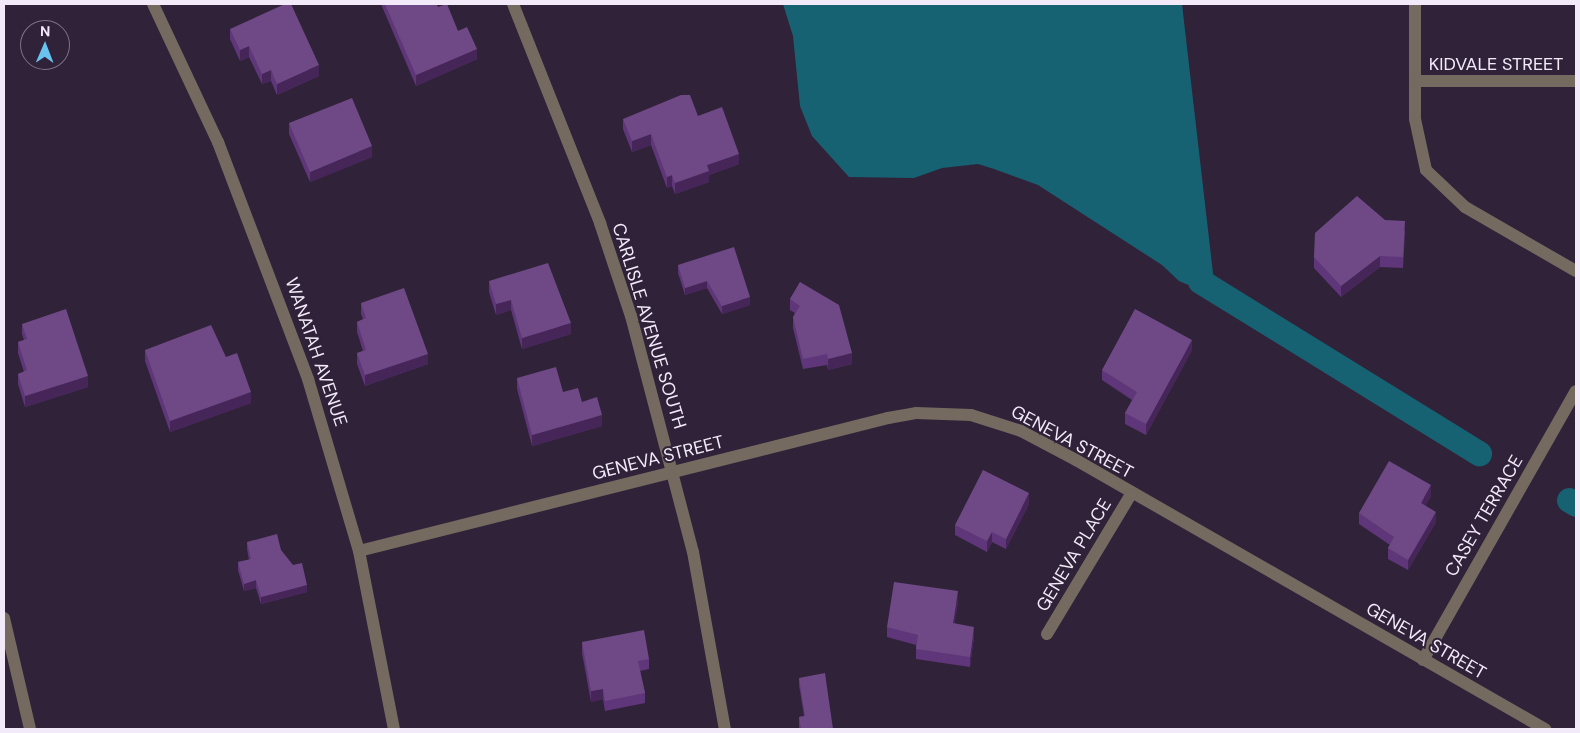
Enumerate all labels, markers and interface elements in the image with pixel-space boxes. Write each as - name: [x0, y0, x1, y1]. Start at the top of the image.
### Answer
- north arrow: [20, 20, 70, 70]
- text: N: [40, 22, 51, 40]
- street label: KIDVALE STREET: [1429, 53, 1563, 75]
- street label: CARLISLE AVENUE SOUTH: [607, 221, 691, 431]
- street label: WANATAH AVENUE: [280, 275, 352, 429]
- street label: GENEVA STREET: [1007, 401, 1137, 483]
- street label: GENEVA STREET: [590, 431, 726, 485]
- street label: CASEY TERRACE: [1441, 452, 1527, 580]
- street label: GENEVA PLACE: [1032, 495, 1116, 615]
- street label: GENEVA STREET: [1362, 598, 1490, 684]

